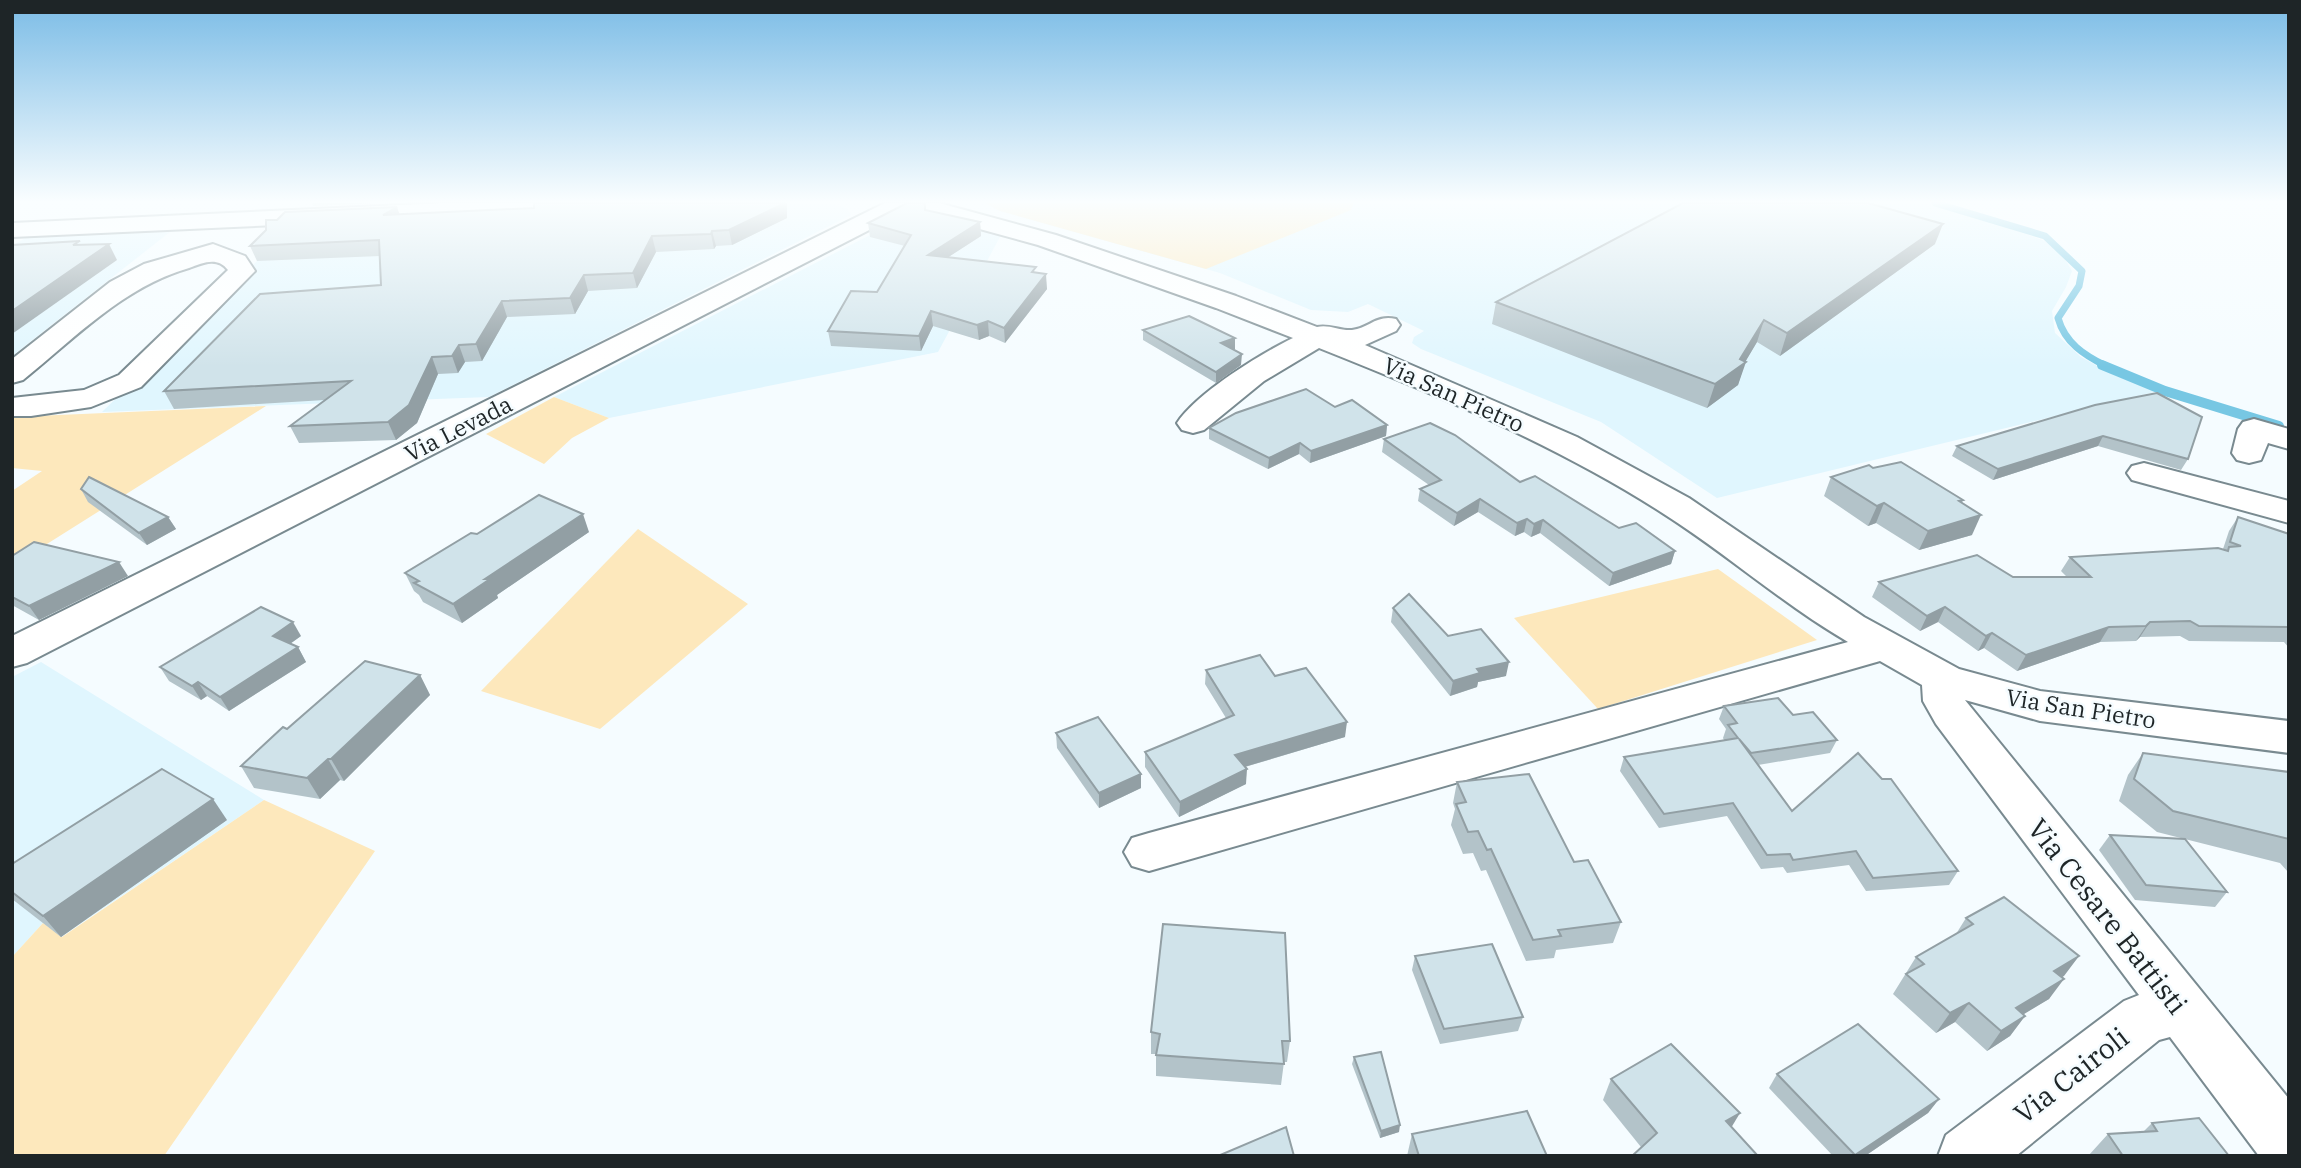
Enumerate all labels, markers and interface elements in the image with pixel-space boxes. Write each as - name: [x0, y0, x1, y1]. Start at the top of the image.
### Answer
- street label: Via San Pietro: [1379, 350, 1529, 438]
- street label: Via Levada: [399, 388, 517, 468]
- street label: Via San Pietro: [2004, 681, 2158, 735]
- street label: Via Cesare Battisti: [2020, 811, 2196, 1021]
- street label: Via Cairoli: [2006, 1019, 2136, 1131]

